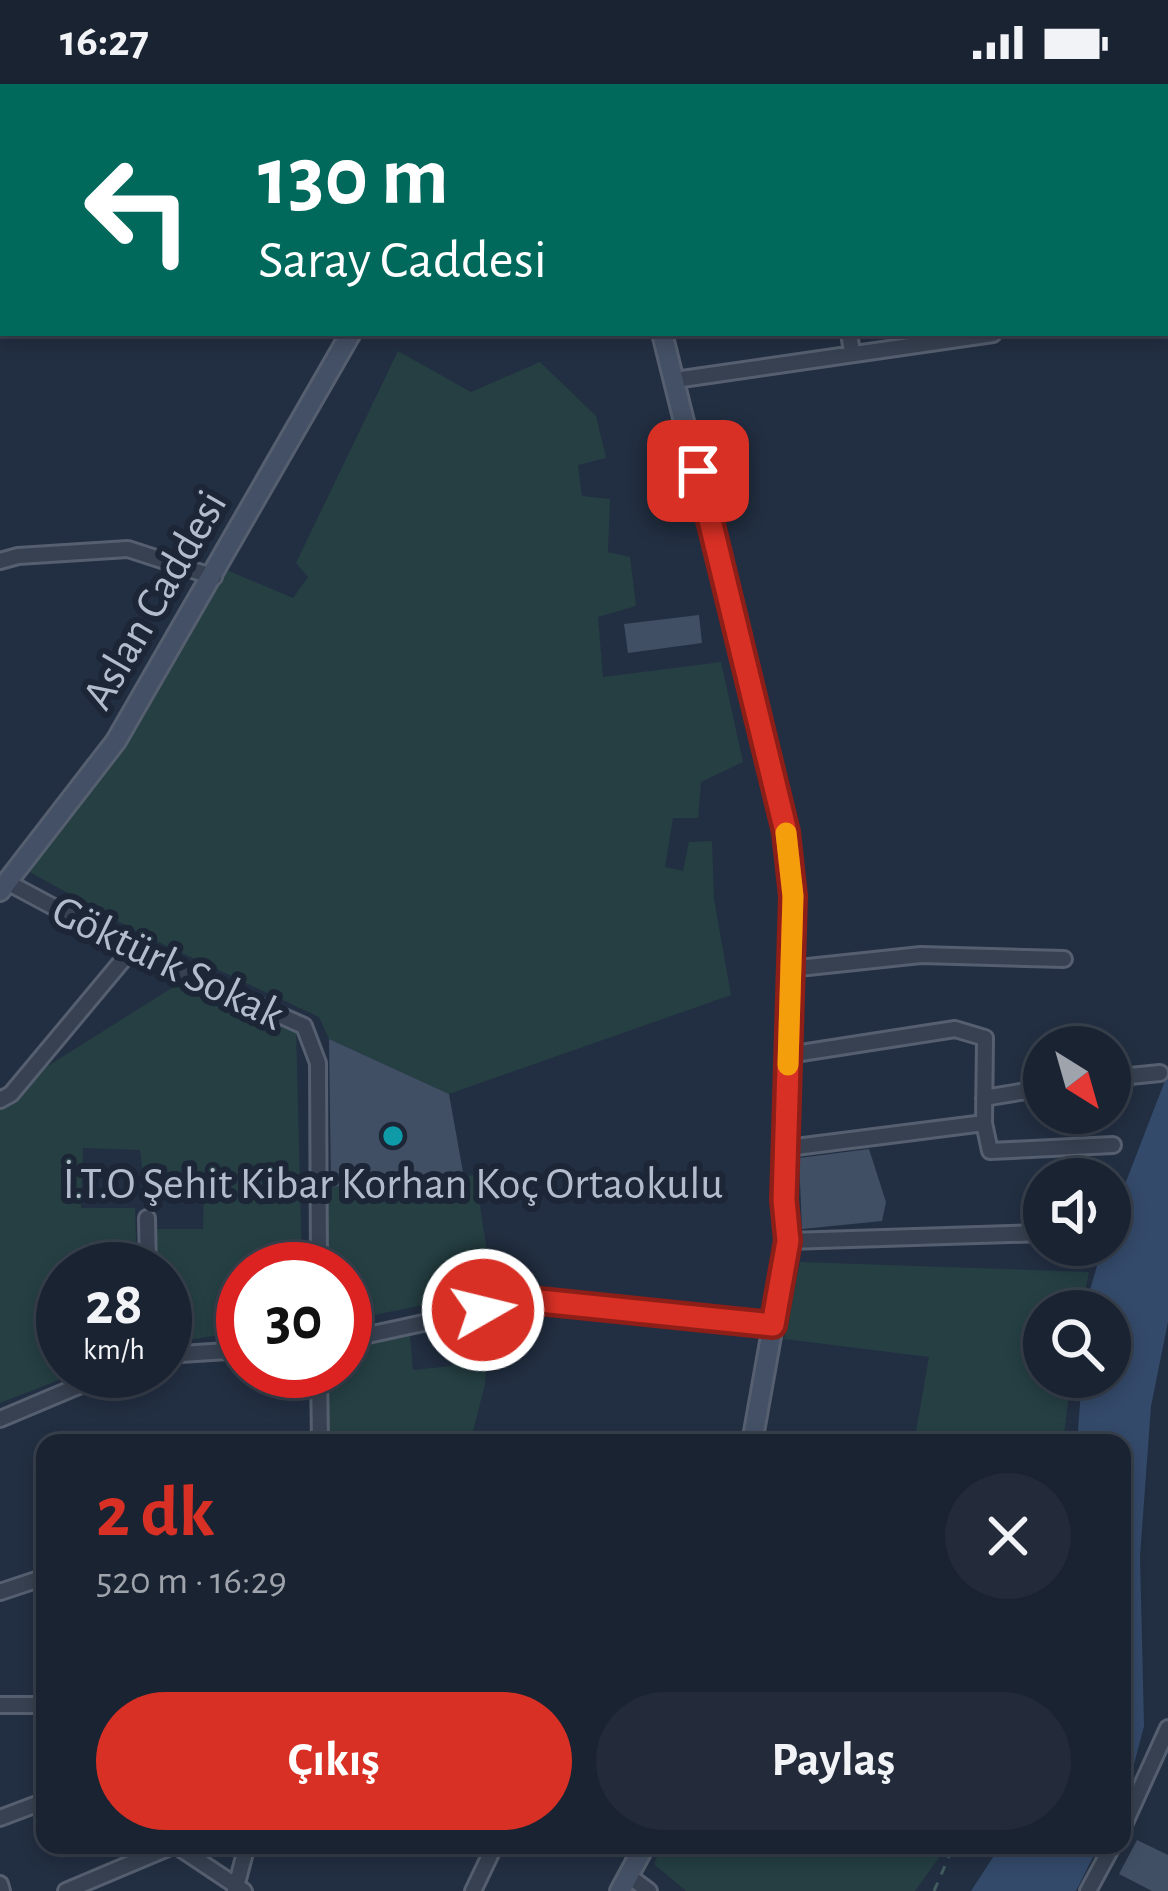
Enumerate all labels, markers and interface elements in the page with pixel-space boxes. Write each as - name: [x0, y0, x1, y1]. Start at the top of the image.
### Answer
- text: 16:27: [60, 19, 149, 64]
- icon: left: [60, 132, 216, 288]
- text: 130 m: [258, 136, 449, 220]
- text: Saray Caddesi: [258, 234, 547, 288]
- pin: [647, 420, 749, 522]
- icon: arrive: [665, 438, 731, 504]
- street label: Aslan Caddesi: [75, 483, 236, 717]
- street label: Göktürk Sokak: [45, 888, 291, 1039]
- north arrow: [1023, 1026, 1131, 1134]
- map controls: [1023, 1026, 1131, 1398]
- marker: İ.T.O Şehit Kibar Korhan Koç Ortaokulu: [380, 1123, 406, 1149]
- button: sound: [1023, 1158, 1131, 1266]
- place label: İ.T.O Şehit Kibar Korhan Koç Ortaokulu: [63, 1159, 723, 1207]
- speed limit sign: 30: [216, 1242, 372, 1398]
- position arrow: [420, 1247, 546, 1373]
- text: 28: [85, 1275, 143, 1335]
- button: search: [1023, 1290, 1131, 1398]
- text: km/h: [83, 1335, 145, 1365]
- button: close: [945, 1473, 1071, 1599]
- text: 2 dk: [96, 1477, 214, 1549]
- text: 520 m · 16:29: [96, 1562, 287, 1601]
- button: Çıkış: [96, 1692, 572, 1830]
- button: Paylaş: [596, 1692, 1071, 1830]

